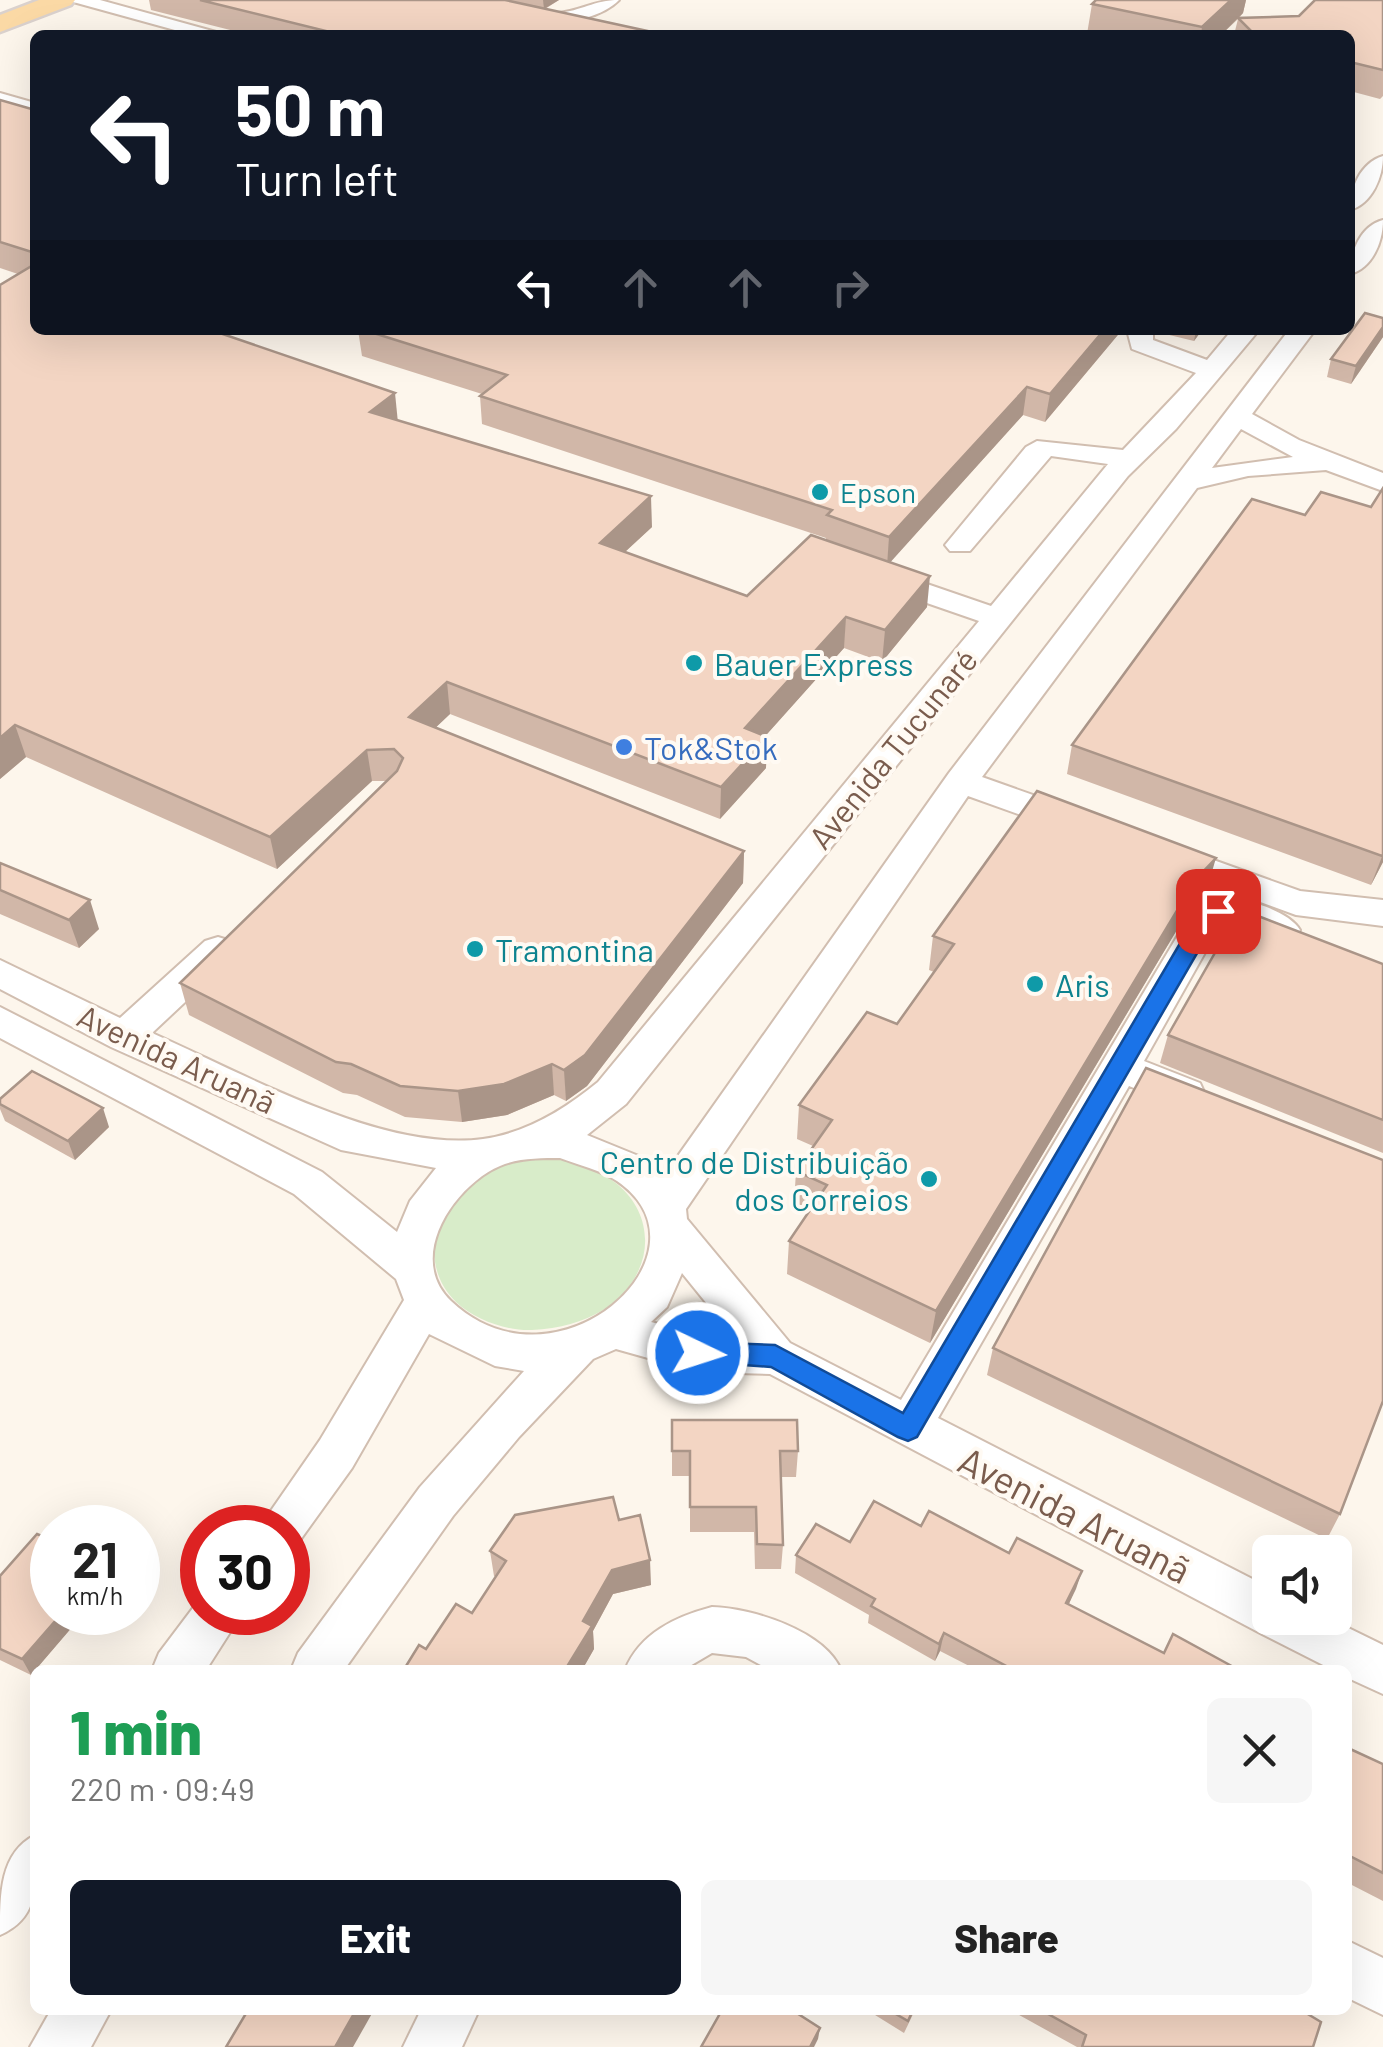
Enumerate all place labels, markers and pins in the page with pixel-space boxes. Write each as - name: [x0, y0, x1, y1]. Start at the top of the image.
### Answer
- place label: Epson: [840, 475, 916, 509]
- marker: Epson: [809, 481, 831, 503]
- place label: Bauer Express: [714, 644, 913, 682]
- marker: Bauer Express: [683, 652, 705, 674]
- place label: Tok&Stok: [644, 728, 778, 766]
- marker: Tok&Stok: [613, 736, 635, 758]
- pin: [1176, 869, 1261, 954]
- place label: Tramontina: [495, 930, 654, 968]
- marker: Tramontina: [464, 938, 486, 960]
- place label: Aris: [1055, 965, 1110, 1003]
- marker: Aris: [1024, 973, 1046, 995]
- place label: Centro de Distribuição dos Correios: [600, 1142, 909, 1217]
- marker: Centro de Distribuição dos Correios: [918, 1168, 940, 1190]

